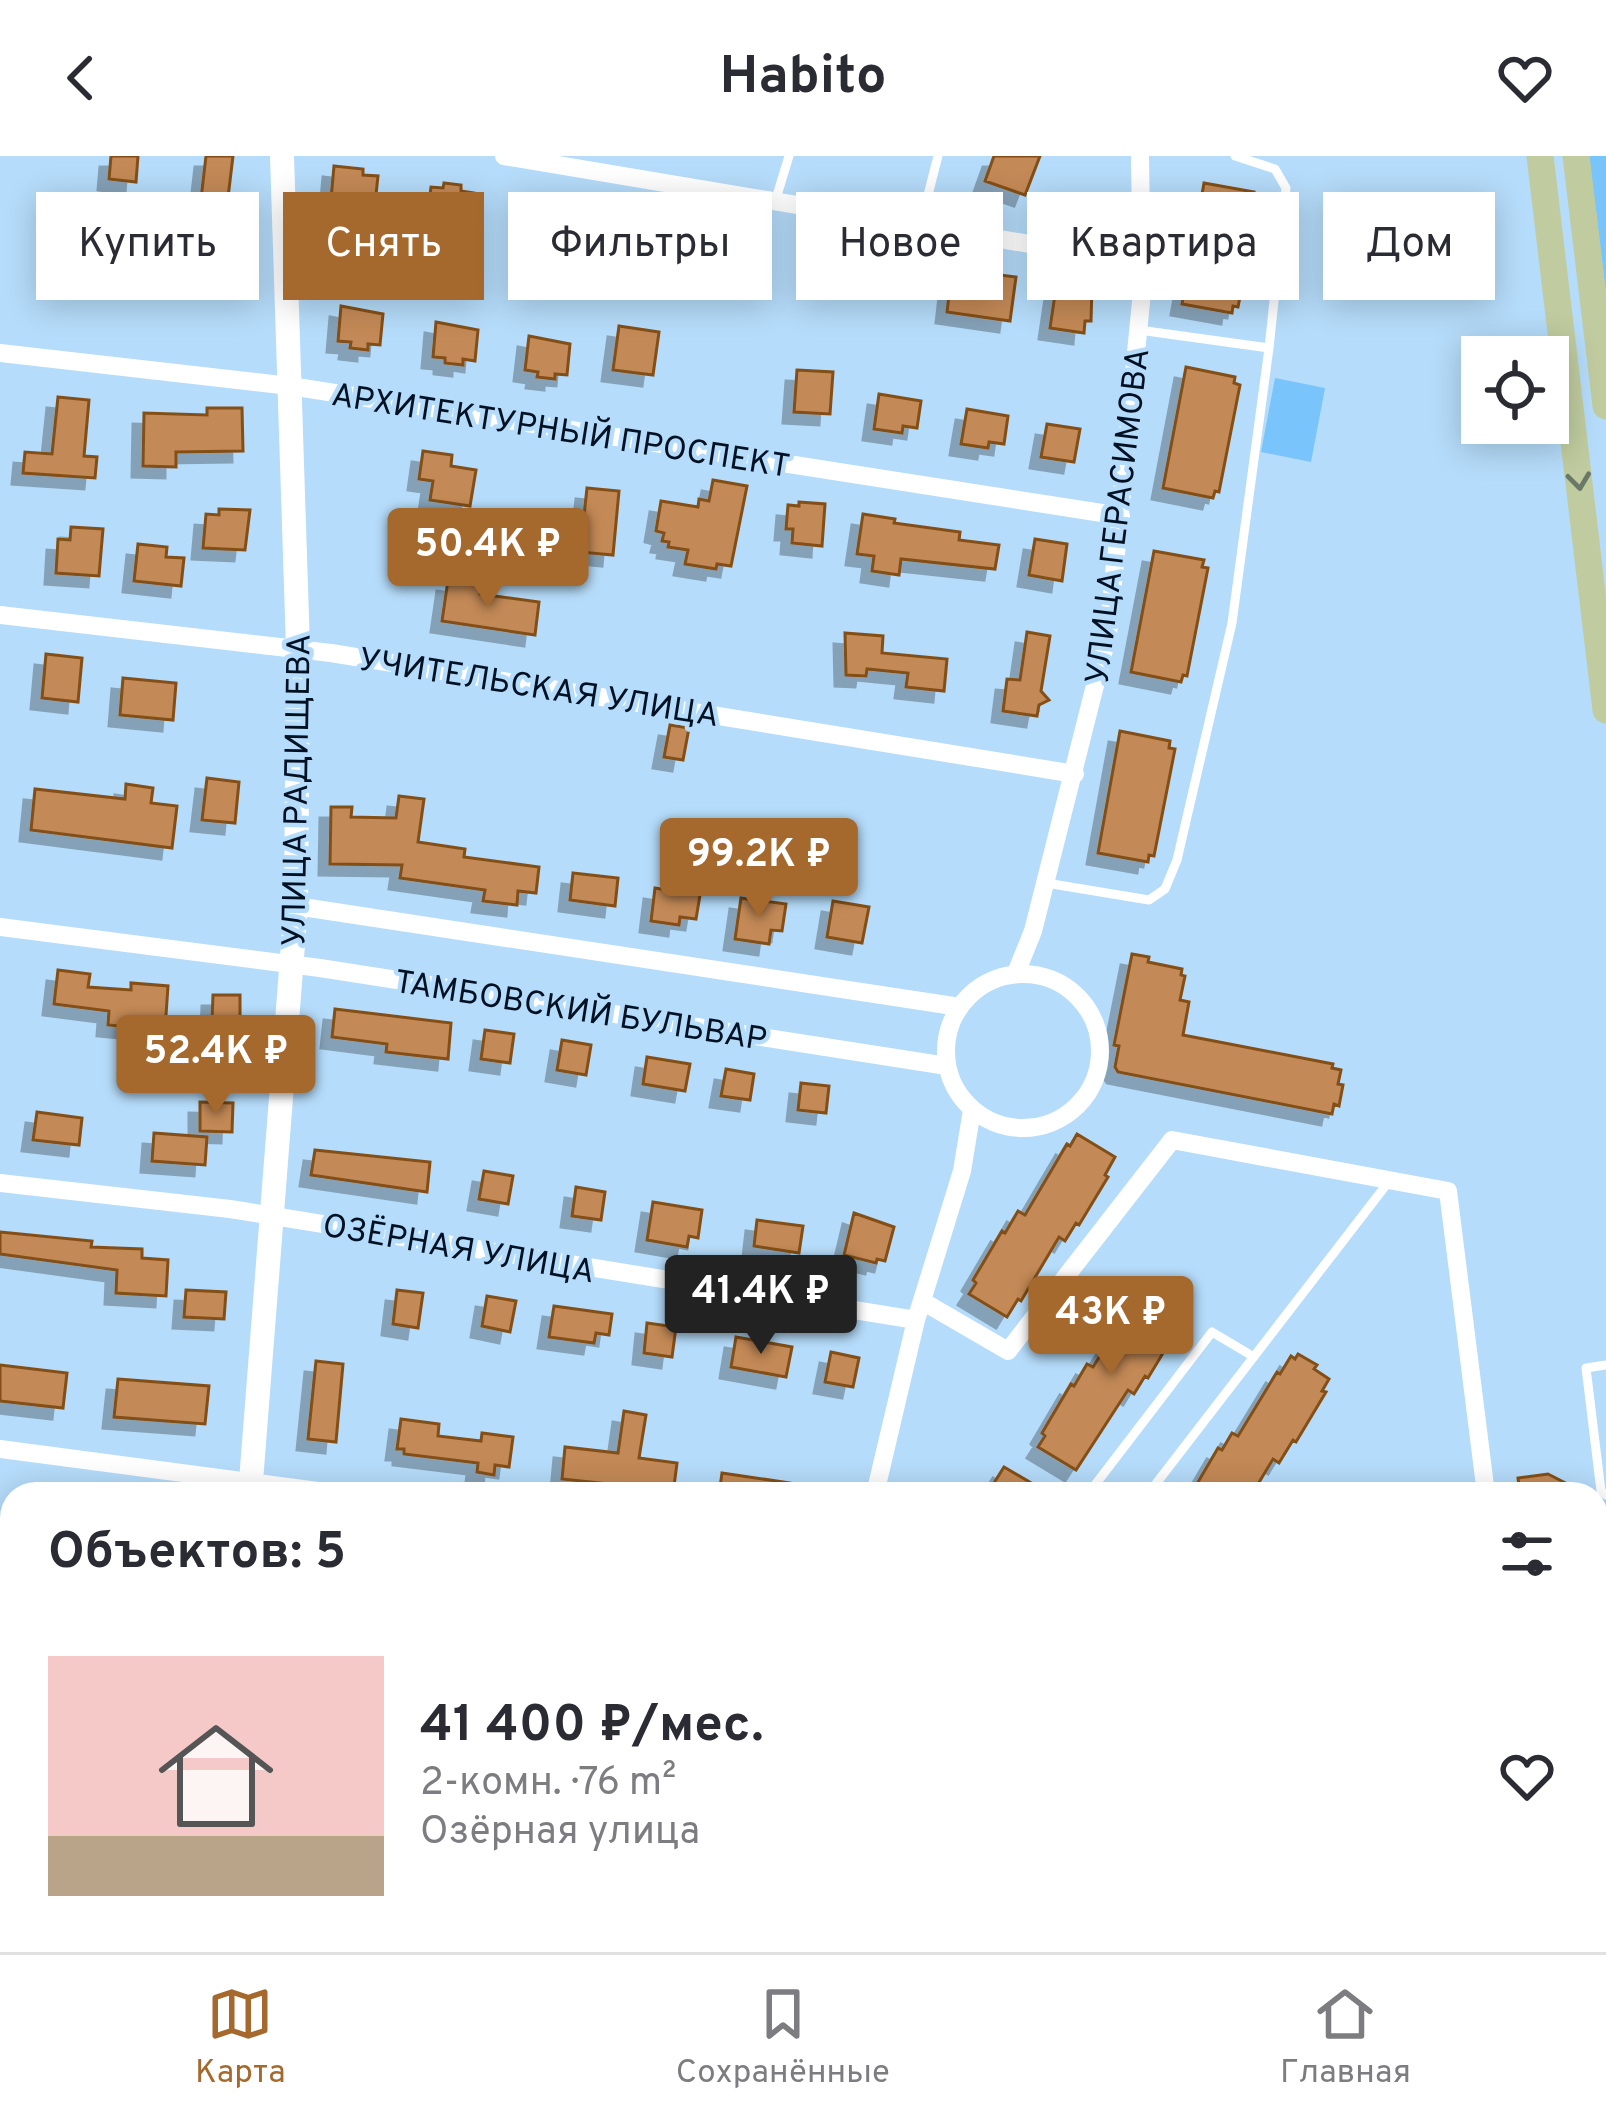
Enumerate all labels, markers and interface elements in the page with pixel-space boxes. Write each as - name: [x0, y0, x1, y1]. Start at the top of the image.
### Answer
- text: Habito: [719, 44, 887, 113]
- icon: back: [48, 45, 114, 111]
- icon: heart: [1492, 45, 1558, 111]
- chip: Купить: [36, 192, 259, 300]
- chip: Снять: [283, 192, 484, 300]
- chip: Фильтры: [508, 192, 772, 300]
- chip: Новое: [796, 192, 1003, 300]
- chip: Квартира: [1027, 192, 1299, 300]
- chip: Дом: [1323, 192, 1495, 300]
- map controls: [1461, 336, 1569, 444]
- button: locate: [1461, 336, 1569, 444]
- street label: УЛИЦА ГЕРАСИМОВА: [1079, 346, 1161, 687]
- street label: АРХИТЕКТУРНЫЙ ПРОСПЕКТ: [328, 374, 793, 490]
- one-way arrow: [1565, 471, 1591, 491]
- pin: 50.4K ₽: [377, 508, 599, 610]
- text: 50.4K ₽: [415, 522, 561, 571]
- street label: УЛИЦА РАДИЩЕВА: [275, 633, 323, 947]
- street label: УЧИТЕЛЬСКАЯ УЛИЦА: [355, 641, 722, 739]
- pin: 99.2K ₽: [648, 818, 870, 920]
- text: 99.2K ₽: [687, 832, 831, 881]
- street label: ТАМБОВСКИЙ БУЛЬВАР: [391, 961, 770, 1063]
- pin: 52.4K ₽: [105, 1015, 327, 1117]
- text: 52.4K ₽: [143, 1029, 289, 1078]
- street label: ОЗЁРНАЯ УЛИЦА: [319, 1205, 598, 1296]
- pin: 41.4K ₽: [650, 1255, 872, 1357]
- text: 41.4K ₽: [692, 1269, 830, 1318]
- pin: 43K ₽: [1027, 1276, 1195, 1378]
- text: 43K ₽: [1055, 1290, 1167, 1339]
- icon: filters: [1494, 1521, 1560, 1587]
- text: Объектов: 5: [48, 1522, 346, 1587]
- text: 41 400 ₽/мес.: [420, 1695, 764, 1760]
- icon: home: [144, 1704, 288, 1848]
- icon: heart: [1494, 1743, 1560, 1809]
- text: 2-комн. · 76 m²: [420, 1760, 676, 1809]
- text: Озёрная улица: [420, 1809, 700, 1858]
- tab: Карта: [195, 1981, 286, 2095]
- tab: Сохранённые: [676, 1981, 890, 2095]
- tab: Главная: [1280, 1981, 1411, 2095]

